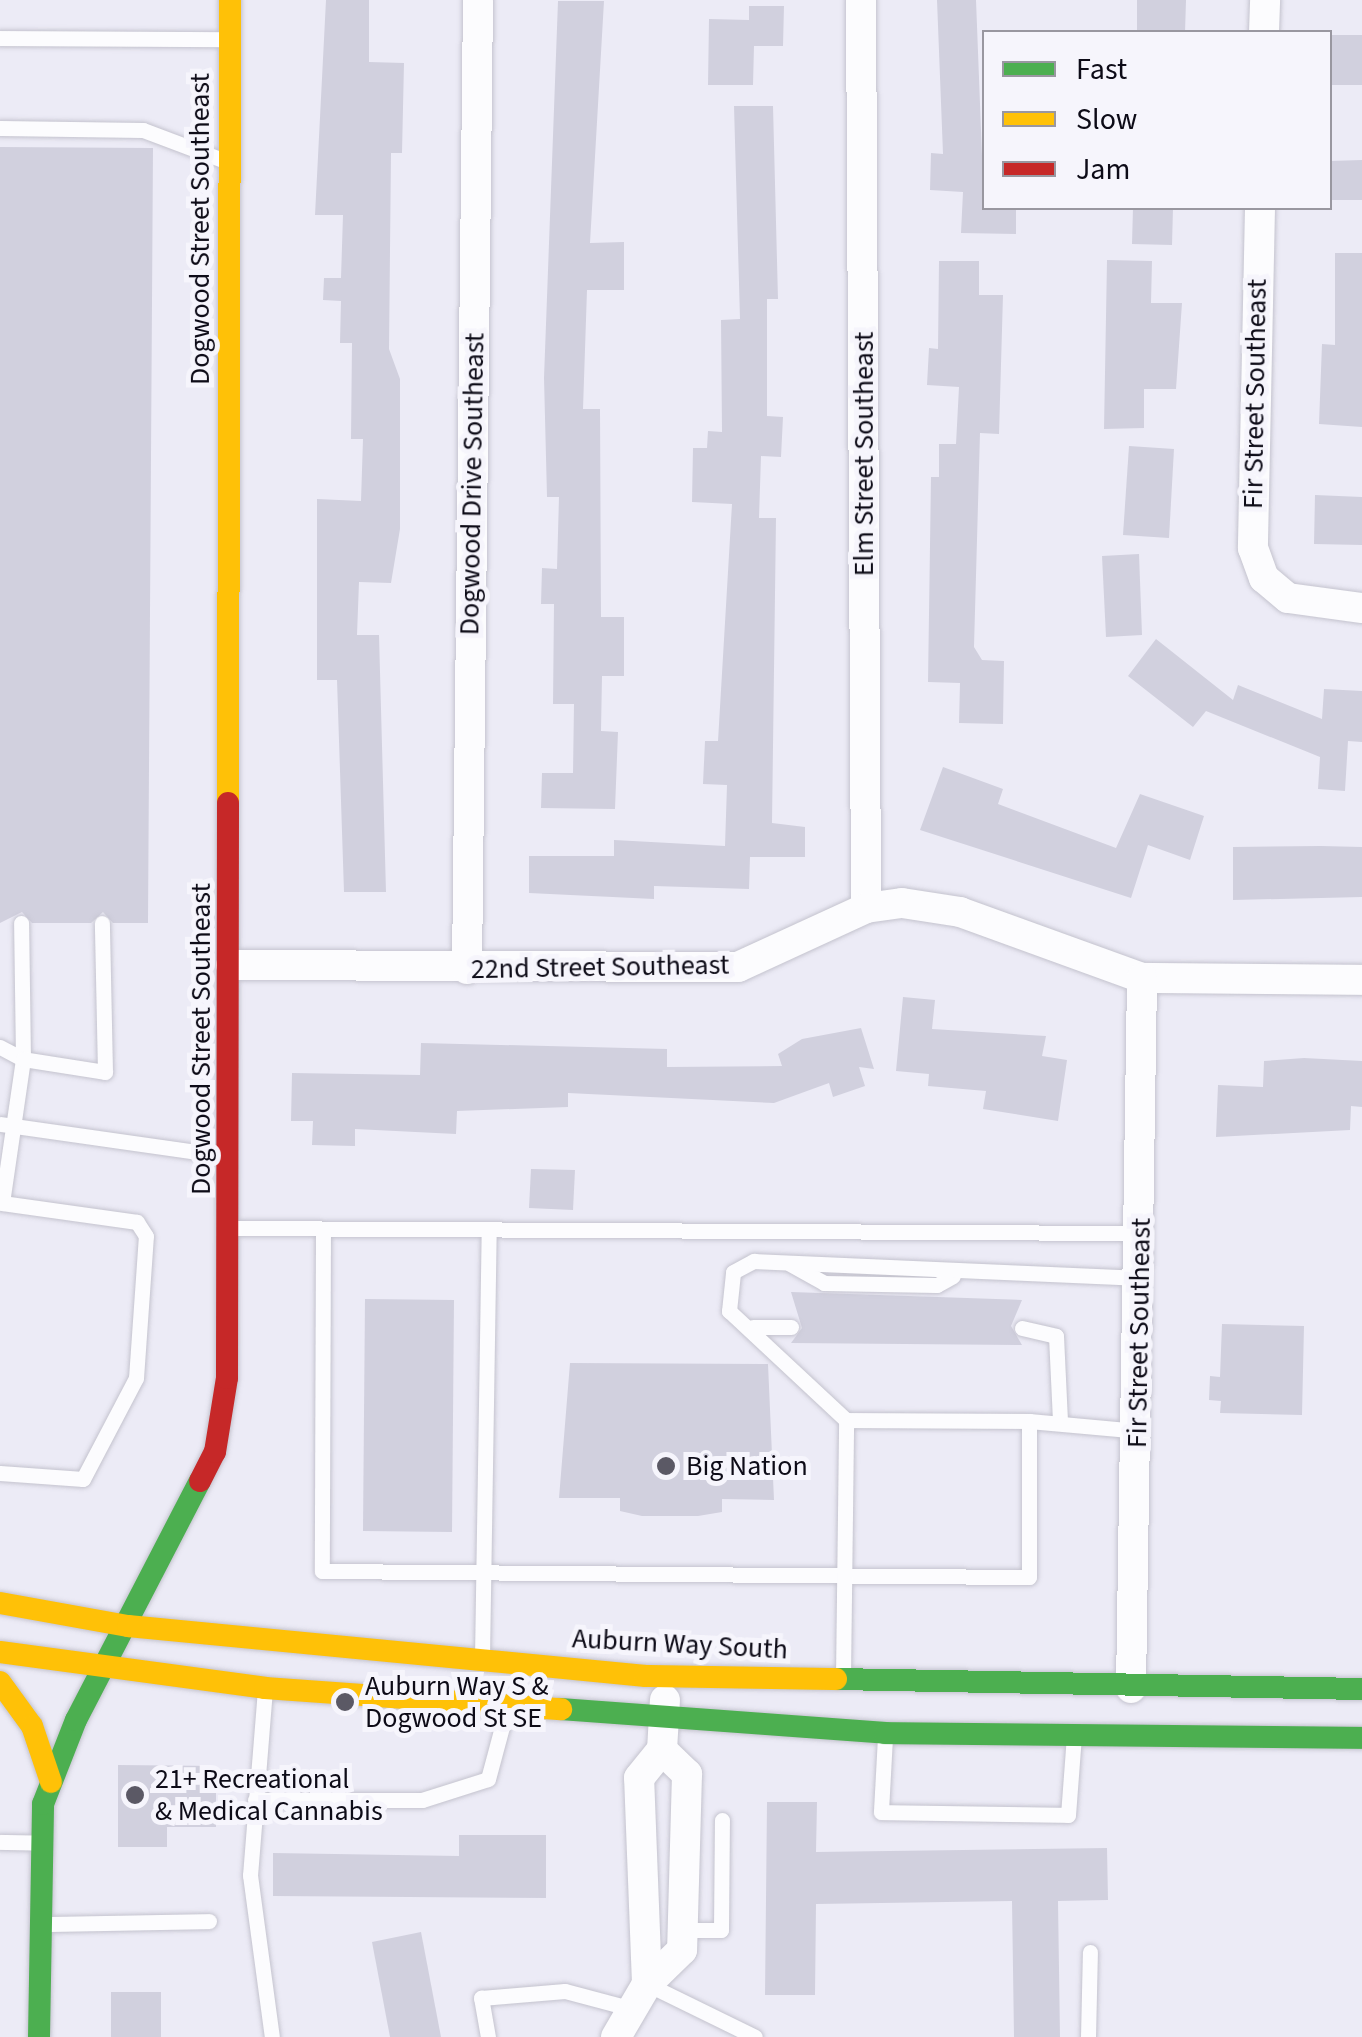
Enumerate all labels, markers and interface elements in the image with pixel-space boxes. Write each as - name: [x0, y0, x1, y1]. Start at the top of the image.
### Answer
- legend: [982, 30, 1332, 210]
- text: Fast: [1076, 48, 1127, 91]
- street label: Dogwood Street Southeast: [183, 73, 217, 385]
- text: Slow: [1076, 98, 1137, 141]
- text: Jam: [1076, 148, 1130, 191]
- street label: Fir Street Southeast: [1236, 279, 1274, 509]
- street label: Dogwood Drive Southeast: [453, 332, 491, 636]
- street label: Elm Street Southeast: [847, 332, 881, 576]
- street label: Dogwood Street Southeast: [184, 883, 218, 1195]
- street label: 22nd Street Southeast: [471, 948, 729, 986]
- street label: Fir Street Southeast: [1120, 1218, 1158, 1448]
- place label: Big Nation: [686, 1449, 808, 1483]
- marker: Big Nation: [655, 1455, 677, 1477]
- street label: Auburn Way South: [571, 1622, 789, 1666]
- place label: Auburn Way S & Dogwood St SE: [365, 1669, 549, 1735]
- marker: Auburn Way S & Dogwood St SE: [334, 1691, 356, 1713]
- place label: 21+ Recreational & Medical Cannabis: [155, 1762, 383, 1828]
- marker: 21+ Recreational & Medical Cannabis: [124, 1784, 146, 1806]

